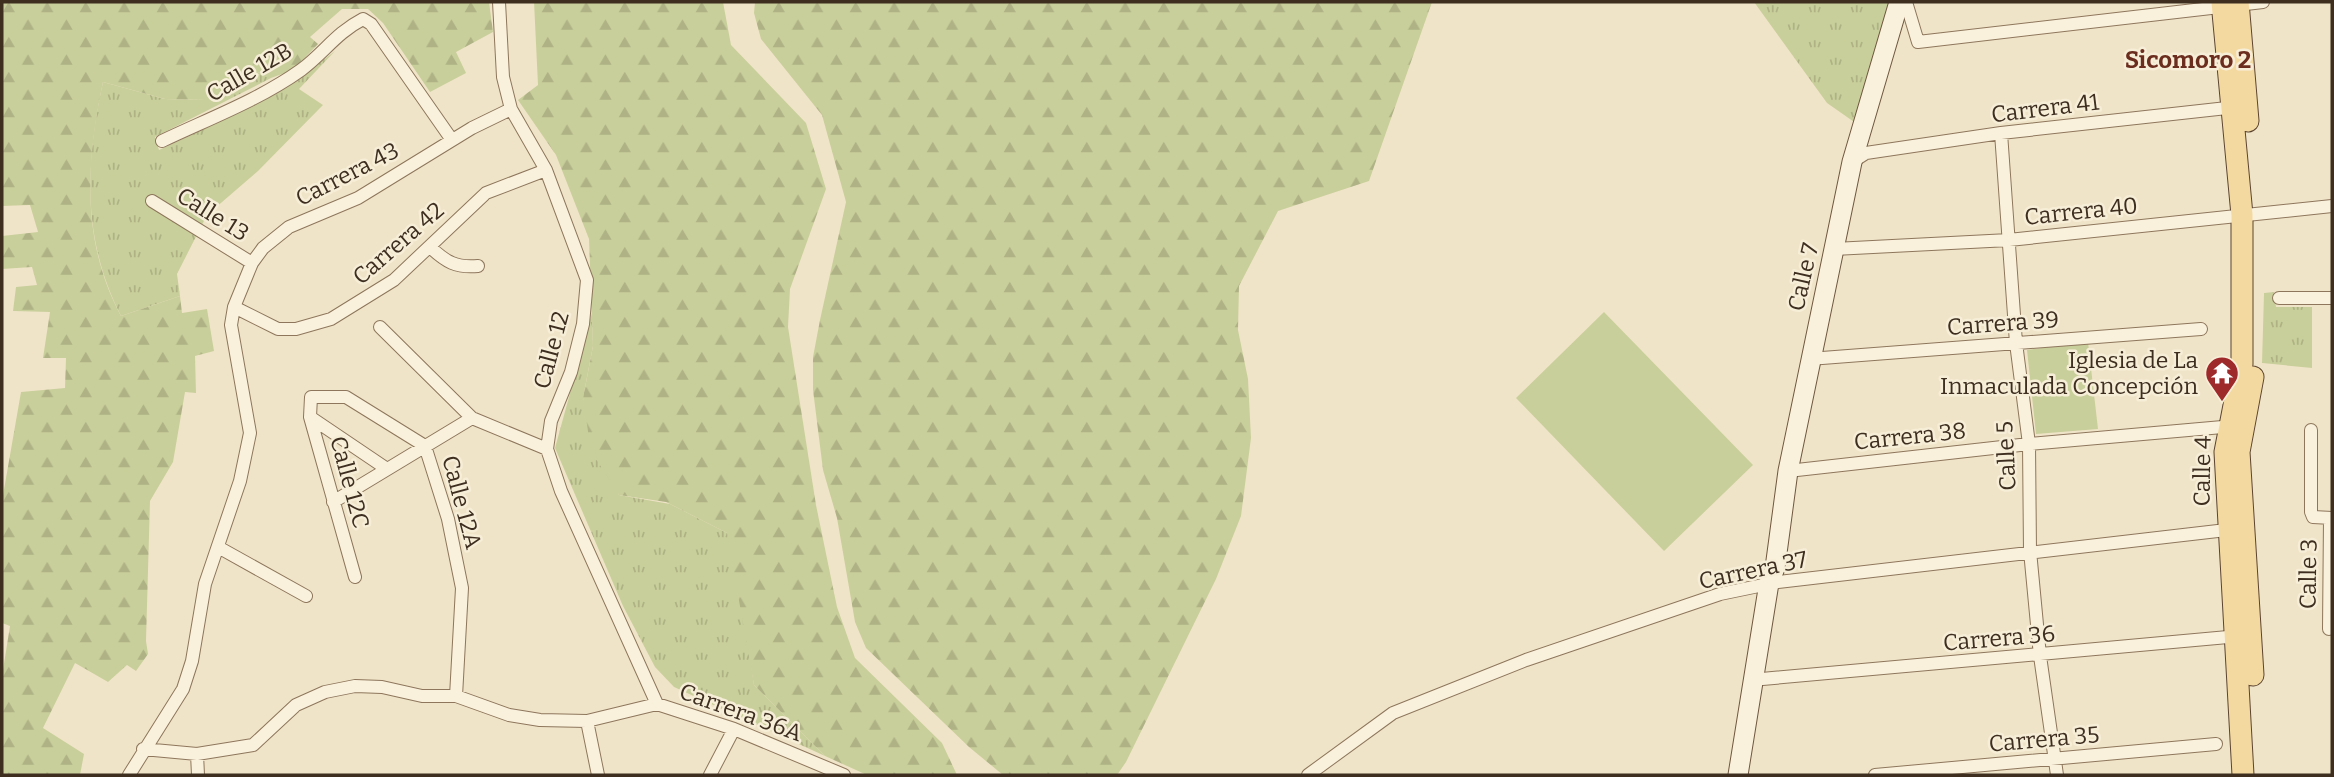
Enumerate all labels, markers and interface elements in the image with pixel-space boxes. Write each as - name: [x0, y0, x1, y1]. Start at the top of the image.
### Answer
- street label: Calle 12B: [201, 36, 297, 108]
- district label: Sicomoro 2: [2125, 46, 2251, 74]
- street label: Carrera 41: [1989, 87, 2101, 129]
- street label: Carrera 43: [291, 136, 403, 212]
- street label: Calle 13: [172, 181, 254, 247]
- street label: Carrera 40: [2023, 191, 2139, 231]
- street label: Carrera 42: [347, 196, 449, 290]
- street label: Calle 7: [1782, 240, 1824, 314]
- street label: Carrera 39: [1946, 305, 2060, 341]
- street label: Calle 12: [527, 308, 575, 392]
- place label: Iglesia de La Inmaculada Concepción: [1940, 346, 2198, 400]
- temple icon: Iglesia de La Inmaculada Concepción: [2203, 354, 2241, 403]
- street label: Carrera 38: [1853, 416, 1967, 456]
- street label: Calle 5: [1990, 420, 2022, 492]
- street label: Calle 12C: [324, 433, 376, 531]
- street label: Calle 4: [2187, 435, 2217, 507]
- street label: Calle 12A: [436, 452, 488, 552]
- street label: Calle 3: [2293, 539, 2323, 609]
- street label: Carrera 37: [1696, 545, 1810, 595]
- street label: Carrera 36: [1942, 619, 2056, 657]
- street label: Carrera 36A: [676, 677, 807, 747]
- street label: Carrera 35: [1987, 720, 2101, 758]

